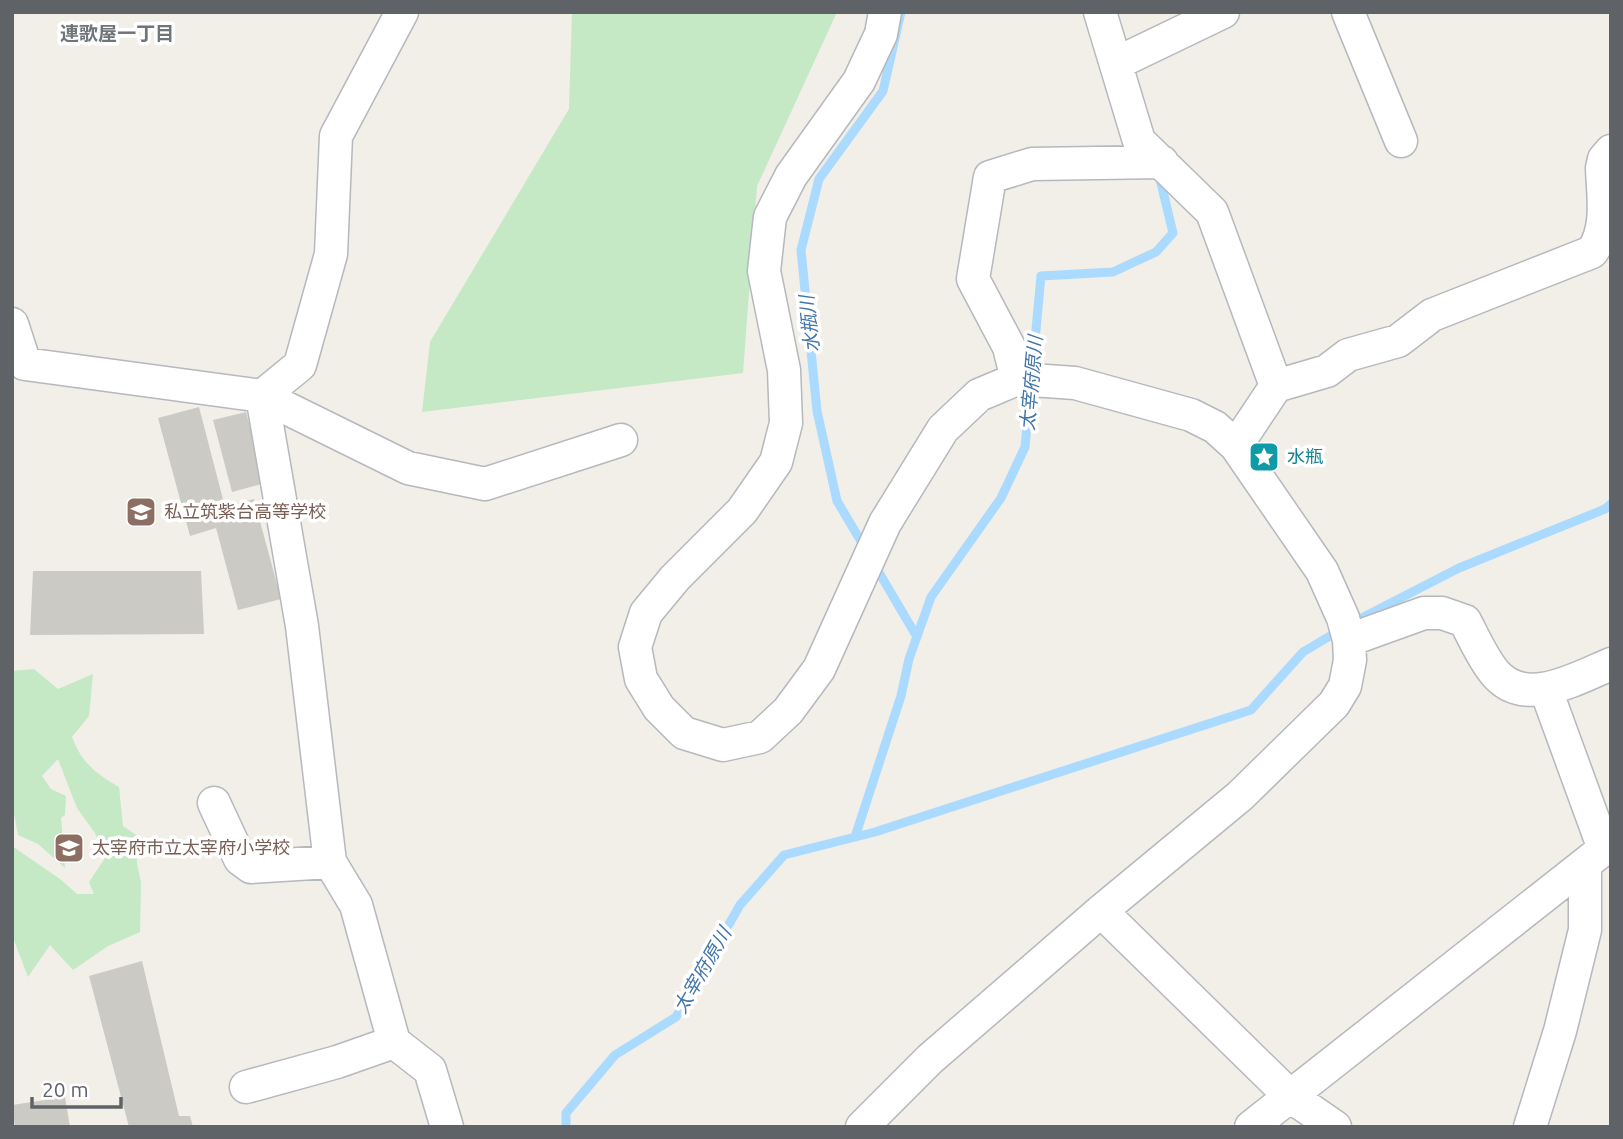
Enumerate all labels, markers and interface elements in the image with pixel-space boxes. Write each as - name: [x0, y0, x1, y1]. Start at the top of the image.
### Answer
- district label: 連歌屋一丁目: [60, 22, 174, 44]
- water label: 水瓶川: [795, 293, 823, 354]
- water label: 太宰府原川: [1016, 333, 1046, 431]
- place icon: 水瓶: [1247, 440, 1281, 474]
- place label: 水瓶: [1287, 446, 1323, 466]
- school or university icon: 私立筑紫台高等学校: [124, 495, 158, 529]
- place label: 私立筑紫台高等学校: [164, 501, 326, 521]
- school or university icon: 太宰府市立太宰府小学校: [52, 831, 86, 865]
- place label: 太宰府市立太宰府小学校: [92, 837, 290, 857]
- water label: 太宰府原川: [669, 922, 736, 1017]
- scale bar: [32, 1066, 121, 1110]
- text: 20 m: [42, 1077, 89, 1101]

